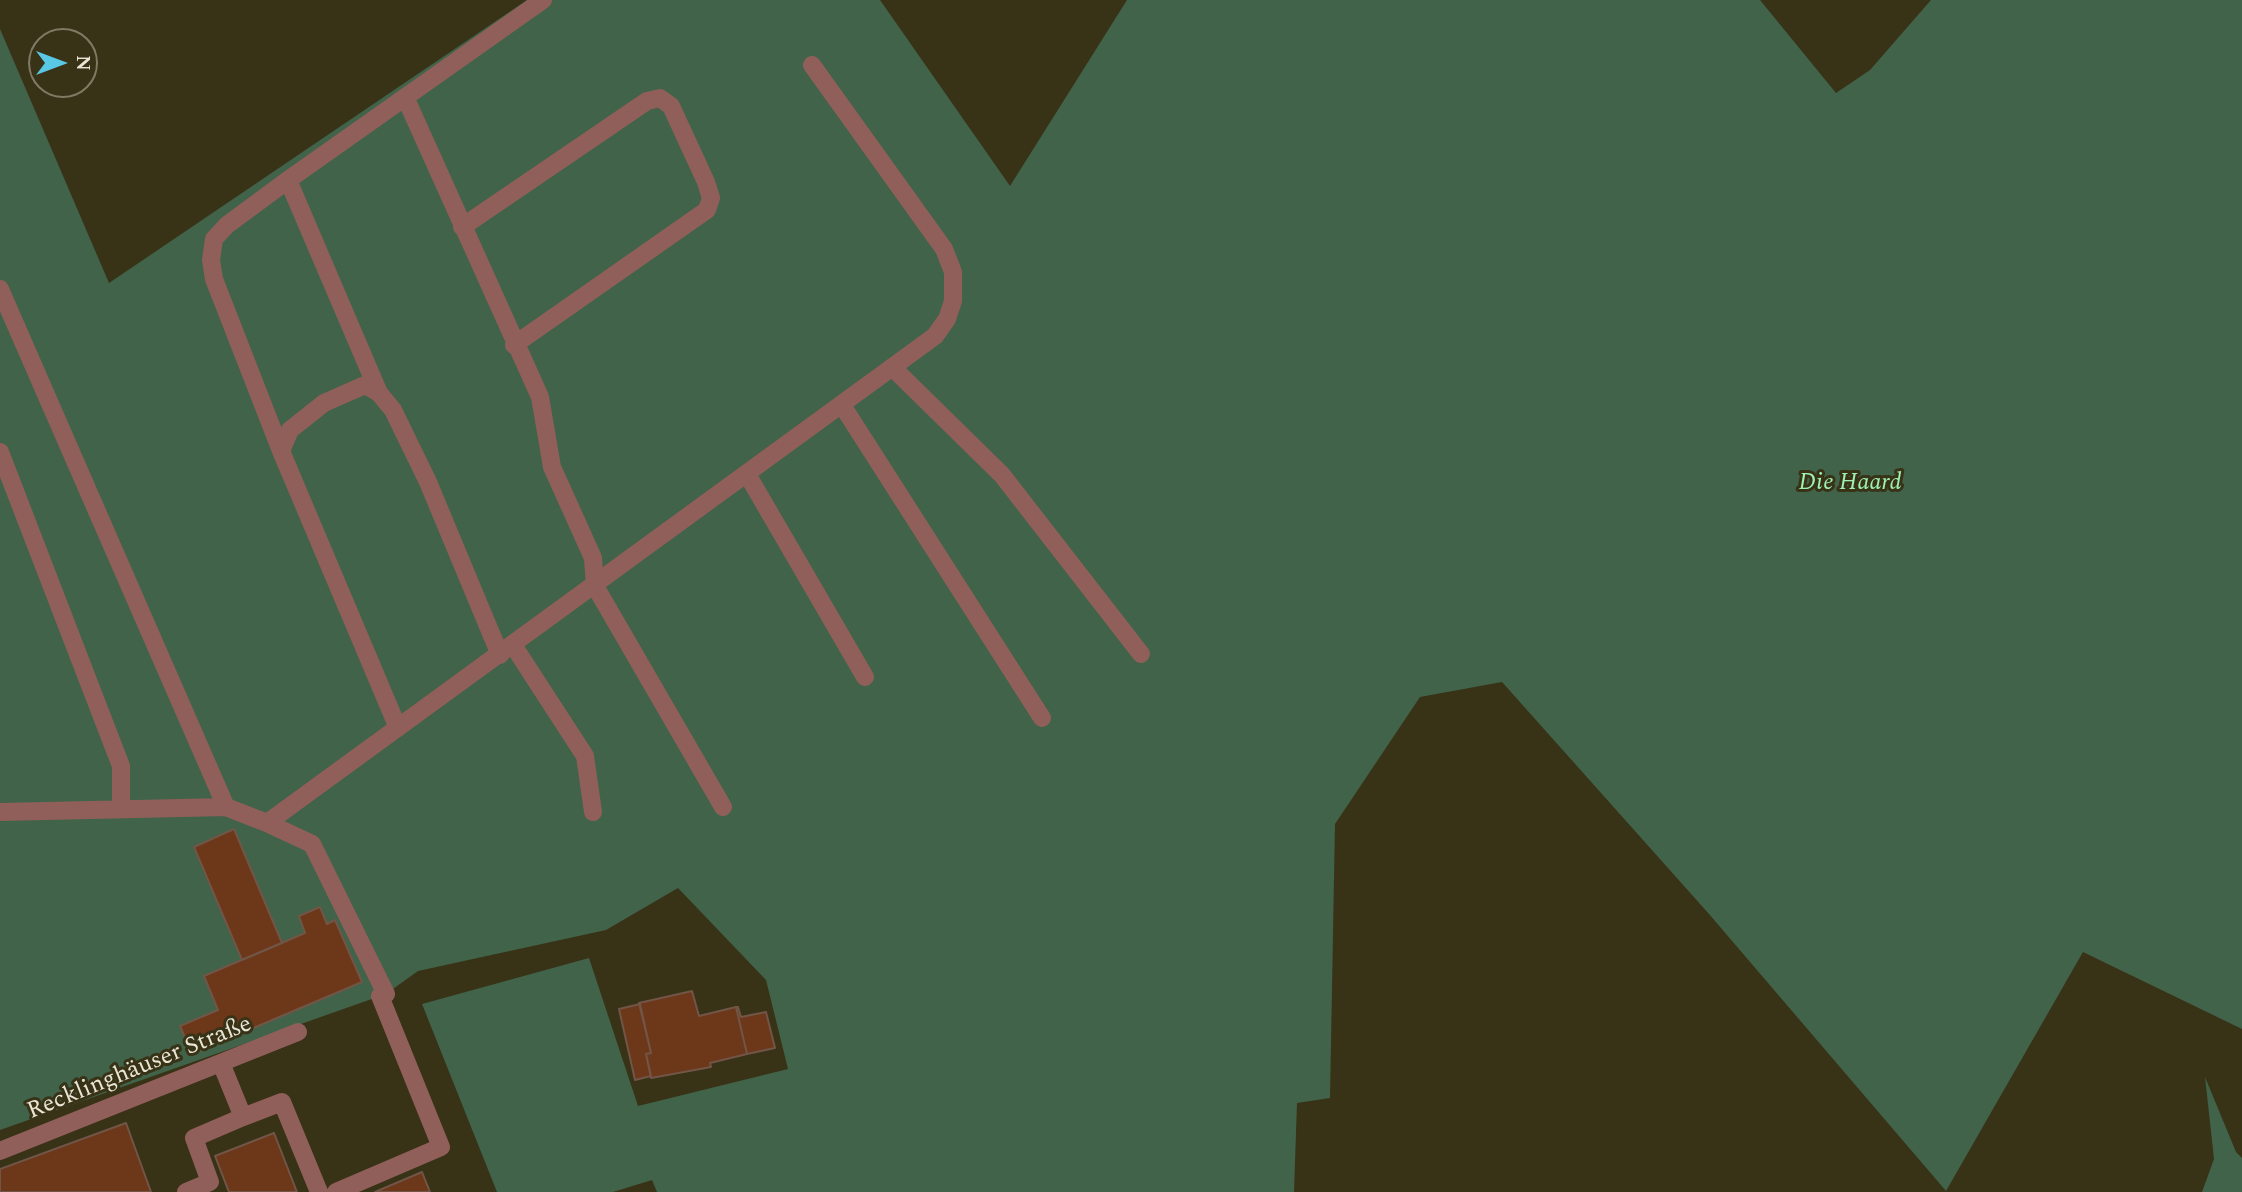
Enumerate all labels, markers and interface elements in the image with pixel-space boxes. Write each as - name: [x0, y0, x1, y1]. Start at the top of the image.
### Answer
- north arrow: [28, 28, 98, 98]
- text: N: [68, 55, 97, 71]
- park label: Die Haard: [1798, 470, 1902, 498]
- street label: Recklinghäuser Straße: [24, 1011, 256, 1127]

